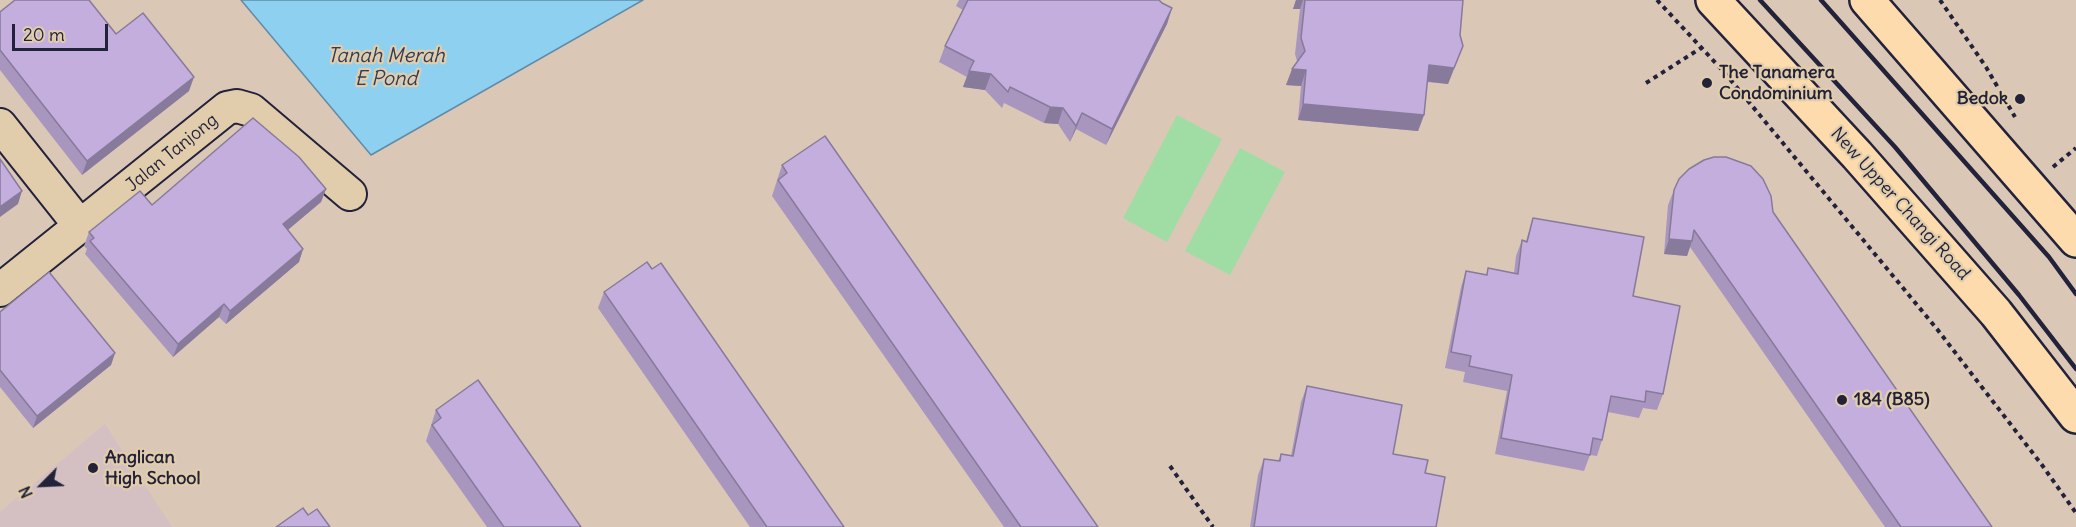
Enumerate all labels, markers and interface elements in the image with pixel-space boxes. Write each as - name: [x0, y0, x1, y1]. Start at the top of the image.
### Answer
- scale bar: [15, 12, 111, 50]
- text: 20 m: [23, 23, 65, 46]
- water label: Tanah Merah E Pond: [327, 44, 445, 91]
- place label: The Tanamera Condominium: [1719, 62, 1835, 104]
- marker: The Tanamera Condominium: [1700, 76, 1714, 90]
- place label: Bedok: [1957, 88, 2008, 110]
- marker: Bedok: [2013, 92, 2027, 106]
- street label: Jalan Tanjong: [122, 109, 222, 197]
- street label: New Upper Changi Road: [1826, 123, 1974, 285]
- place label: 184 (B85): [1854, 389, 1930, 411]
- marker: 184 (B85): [1835, 393, 1849, 407]
- place label: Anglican High School: [105, 447, 200, 490]
- north arrow: [12, 455, 72, 515]
- marker: Anglican High School: [86, 461, 100, 475]
- text: N: [14, 483, 37, 501]

